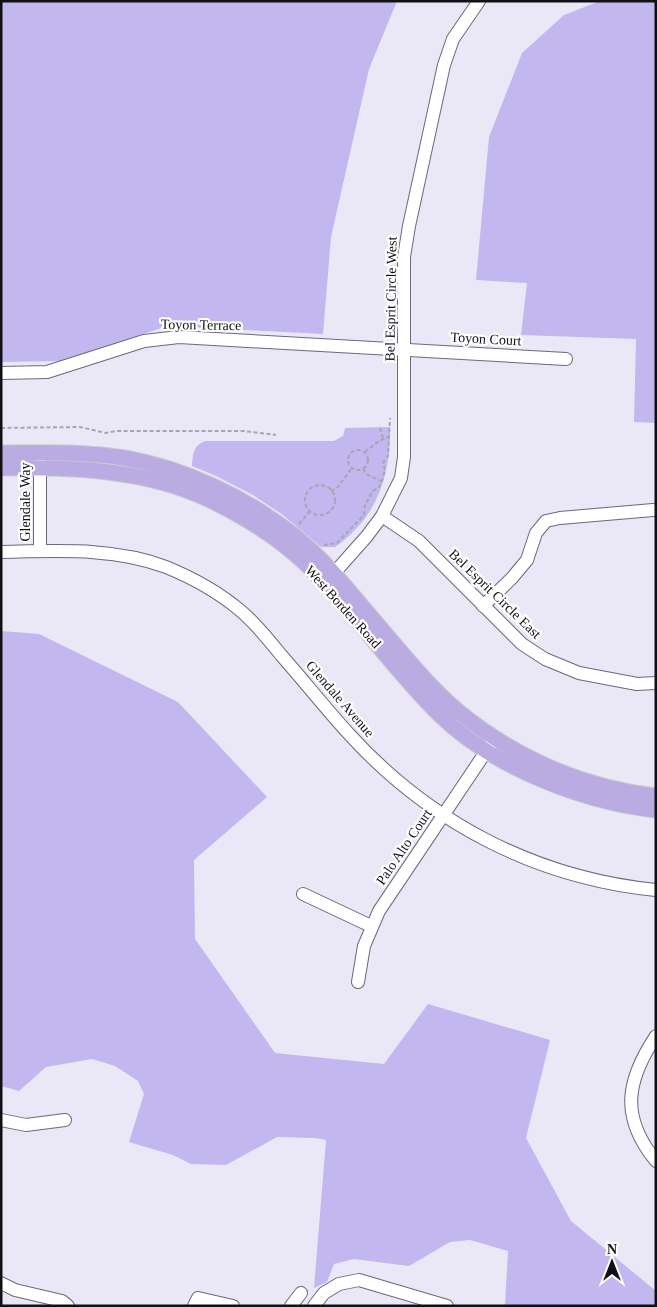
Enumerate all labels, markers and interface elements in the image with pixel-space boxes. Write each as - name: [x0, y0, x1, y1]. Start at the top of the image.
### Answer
- street label: Bel Esprit Circle West: [382, 236, 400, 362]
- street label: Toyon Terrace: [161, 317, 241, 333]
- street label: Toyon Court: [450, 330, 522, 348]
- street label: Glendale Way: [18, 462, 33, 542]
- street label: Bel Esprit Circle East: [446, 546, 544, 642]
- street label: West Borden Road: [302, 563, 384, 651]
- street label: Glendale Avenue: [303, 658, 377, 740]
- street label: Palo Alto Court: [373, 806, 435, 888]
- north arrow: [587, 1237, 637, 1287]
- text: N: [607, 1242, 617, 1257]

